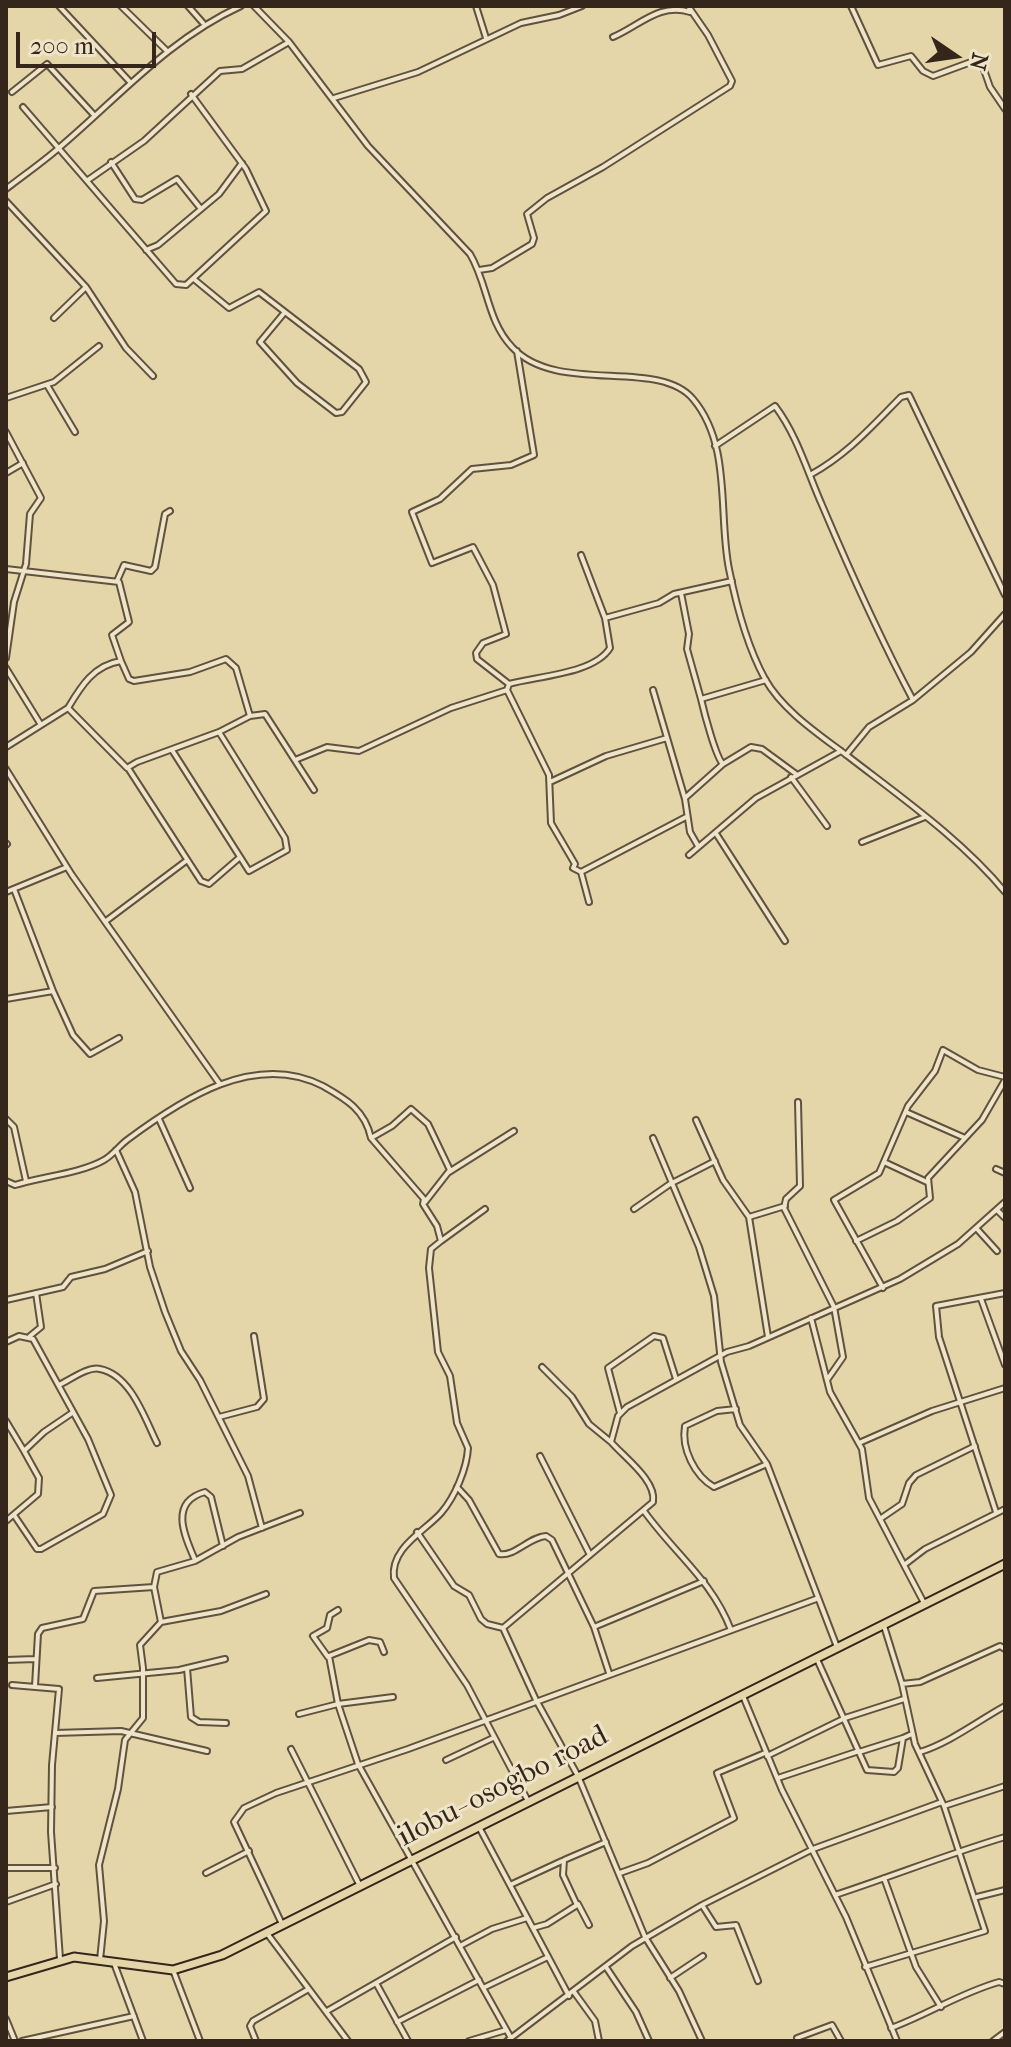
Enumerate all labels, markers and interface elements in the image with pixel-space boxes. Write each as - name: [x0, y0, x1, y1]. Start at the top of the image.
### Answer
- scale bar: [20, 16, 160, 66]
- north arrow: [915, 16, 995, 96]
- text: 200 m: [30, 32, 94, 60]
- text: N: [964, 50, 993, 72]
- street label: ilobu- osogbo road: [392, 1718, 614, 1856]

